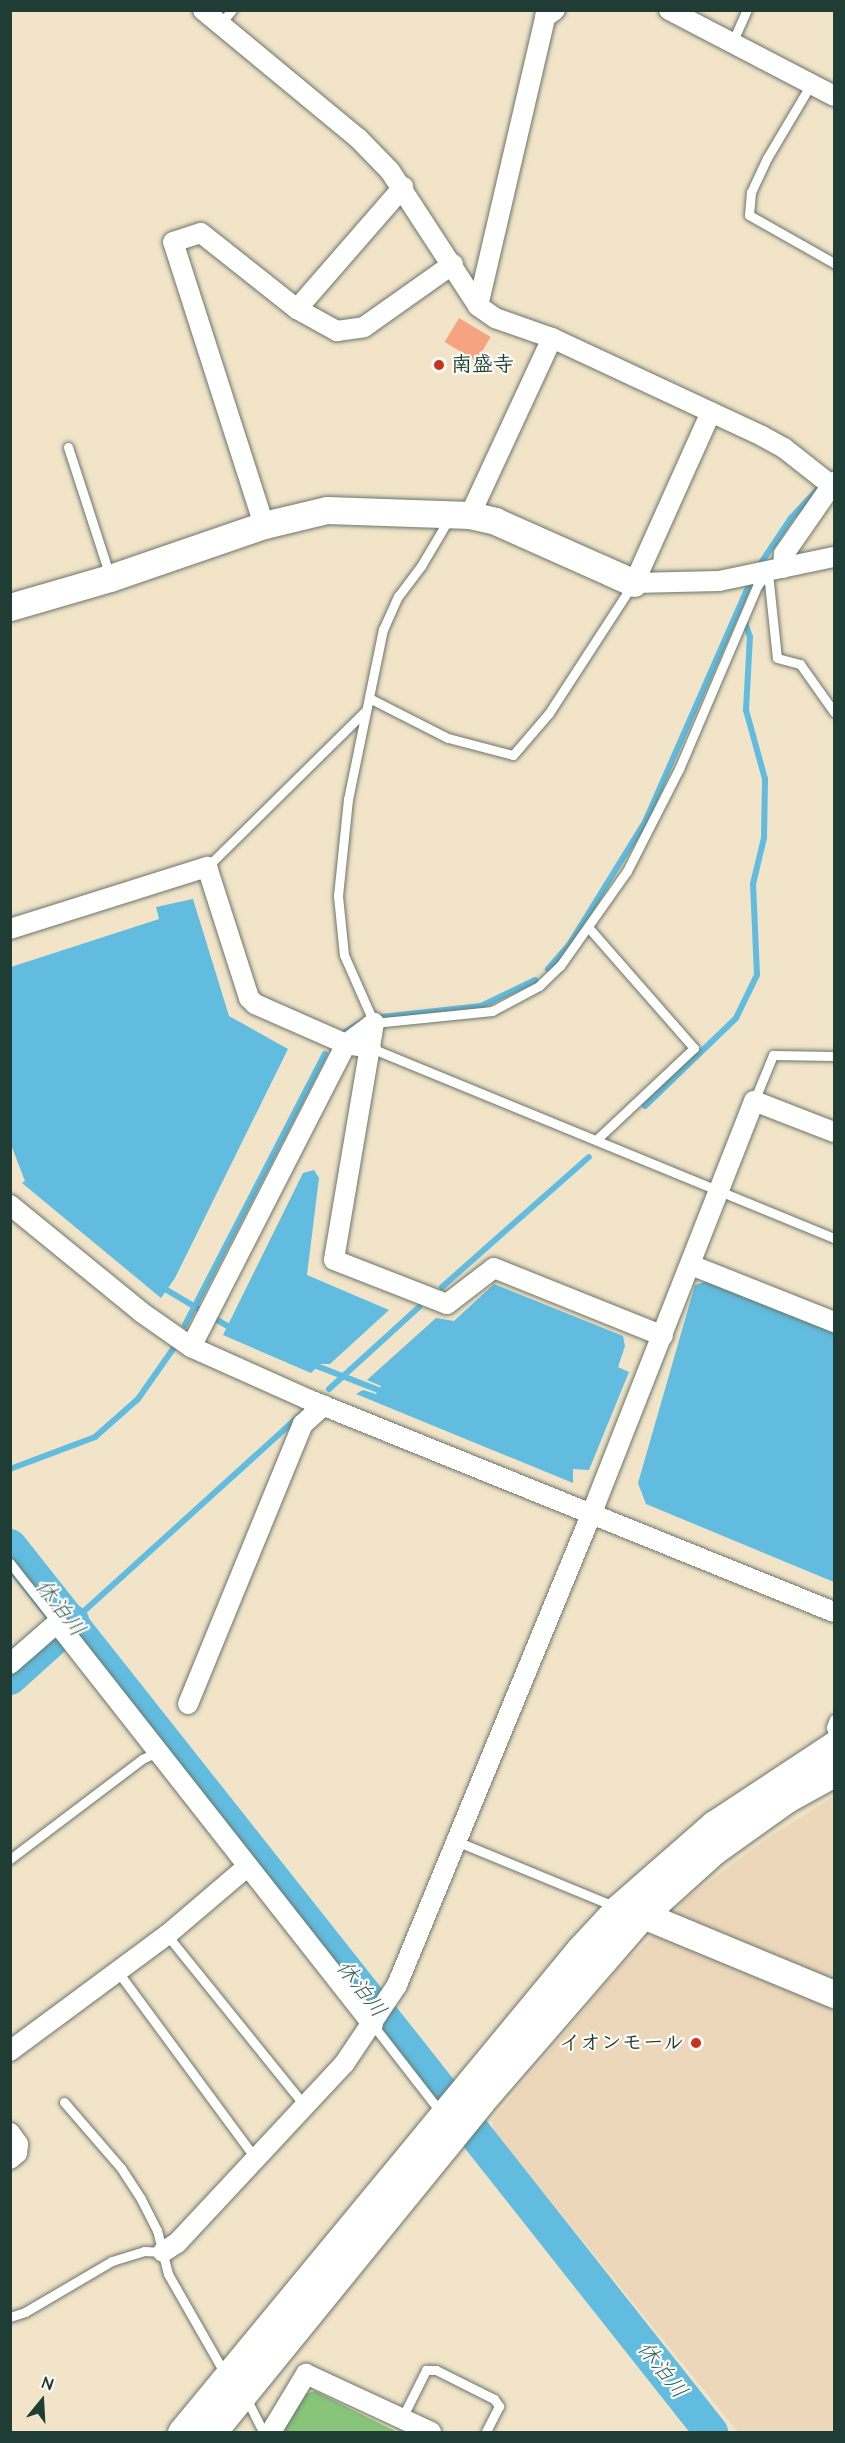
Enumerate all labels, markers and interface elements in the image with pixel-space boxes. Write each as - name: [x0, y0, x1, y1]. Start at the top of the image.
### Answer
- place label: 南盛寺: [451, 352, 514, 378]
- marker: 南盛寺: [432, 358, 446, 372]
- water label: 休泊川: [29, 1574, 91, 1642]
- water label: 休泊川: [330, 1955, 392, 2023]
- place label: イオンモール: [558, 2030, 684, 2056]
- marker: イオンモール: [689, 2036, 703, 2050]
- water label: 休泊川: [631, 2336, 693, 2404]
- north arrow: [12, 2371, 72, 2431]
- text: N: [39, 2372, 56, 2396]

